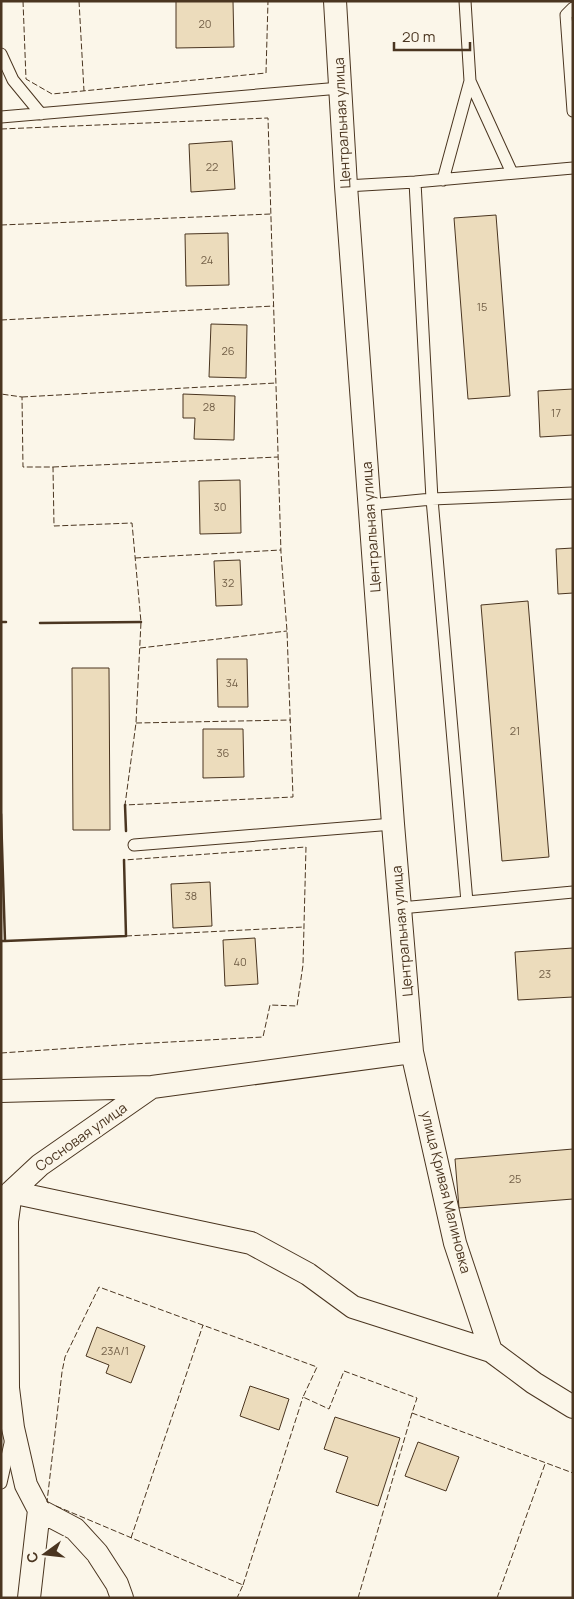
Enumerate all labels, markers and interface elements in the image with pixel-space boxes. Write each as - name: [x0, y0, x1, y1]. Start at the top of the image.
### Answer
- house number: 20: [199, 16, 211, 31]
- scale bar: [394, 20, 470, 52]
- text: 20 m: [402, 26, 435, 47]
- street label: Центральная улица: [329, 57, 354, 189]
- house number: 22: [206, 159, 218, 174]
- house number: 24: [201, 252, 213, 267]
- house number: 15: [477, 299, 487, 314]
- house number: 26: [221, 343, 235, 358]
- house number: 28: [203, 399, 215, 414]
- house number: 17: [551, 405, 561, 420]
- street label: Центральная улица: [356, 461, 385, 593]
- house number: 30: [214, 499, 226, 514]
- house number: 32: [222, 575, 234, 590]
- house number: 34: [226, 675, 238, 690]
- house number: 21: [510, 723, 520, 738]
- house number: 36: [217, 745, 230, 760]
- street label: Центральная улица: [386, 865, 417, 997]
- house number: 38: [185, 888, 197, 903]
- house number: 40: [233, 954, 247, 969]
- house number: 23: [539, 966, 551, 981]
- street label: Сосновая улица: [31, 1098, 130, 1175]
- street label: улица Кривая Малиновка: [417, 1109, 476, 1275]
- house number: 25: [509, 1171, 521, 1186]
- house number: 23А/1: [101, 1343, 129, 1358]
- north arrow: [20, 1529, 70, 1579]
- text: С: [21, 1550, 42, 1565]

